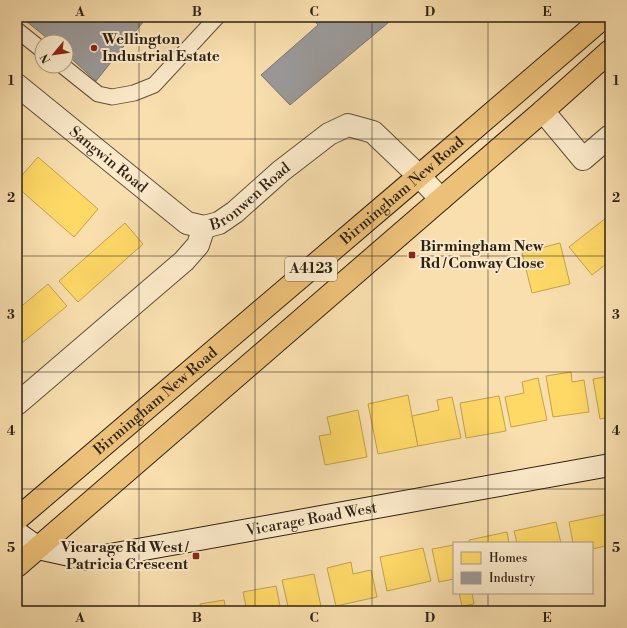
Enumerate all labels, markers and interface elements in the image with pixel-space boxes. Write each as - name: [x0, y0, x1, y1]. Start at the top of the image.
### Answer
- text: A: [74, 4, 85, 20]
- text: B: [192, 4, 202, 20]
- text: C: [309, 4, 319, 20]
- text: D: [425, 4, 435, 20]
- text: E: [542, 4, 552, 20]
- place label: Wellington Industrial Estate: [101, 30, 220, 66]
- north arrow: [34, 34, 74, 74]
- marker: Wellington Industrial Estate: [89, 43, 99, 53]
- text: N: [38, 51, 54, 66]
- text: 1: [8, 73, 15, 89]
- text: 1: [613, 73, 620, 89]
- street label: Sangwin Road: [66, 122, 152, 197]
- street label: Birmingham New Road: [335, 132, 468, 249]
- street label: Bronwen Road: [207, 158, 294, 235]
- text: 2: [7, 190, 15, 206]
- text: 2: [612, 190, 620, 206]
- place label: Birmingham New Rd / Conway Close: [420, 237, 544, 273]
- marker: Birmingham New Rd / Conway Close: [407, 250, 417, 260]
- road number: A4123: [285, 257, 337, 281]
- text: 3: [7, 307, 15, 323]
- text: 3: [612, 307, 620, 323]
- street label: Birmingham New Road: [89, 342, 222, 460]
- text: 4: [7, 423, 16, 439]
- text: 4: [612, 423, 621, 439]
- street label: Vicarage Road West: [244, 498, 379, 540]
- place label: Vicarage Rd West / Patricia Crescent: [60, 538, 189, 574]
- text: 5: [7, 540, 15, 556]
- text: 5: [612, 540, 620, 556]
- legend: [453, 542, 593, 594]
- marker: Vicarage Rd West / Patricia Crescent: [191, 551, 201, 561]
- text: Homes: [489, 551, 527, 566]
- text: Industry: [489, 571, 536, 586]
- text: A: [74, 610, 85, 626]
- text: B: [192, 610, 202, 626]
- text: C: [309, 610, 319, 626]
- text: D: [425, 610, 435, 626]
- text: E: [542, 610, 552, 626]

